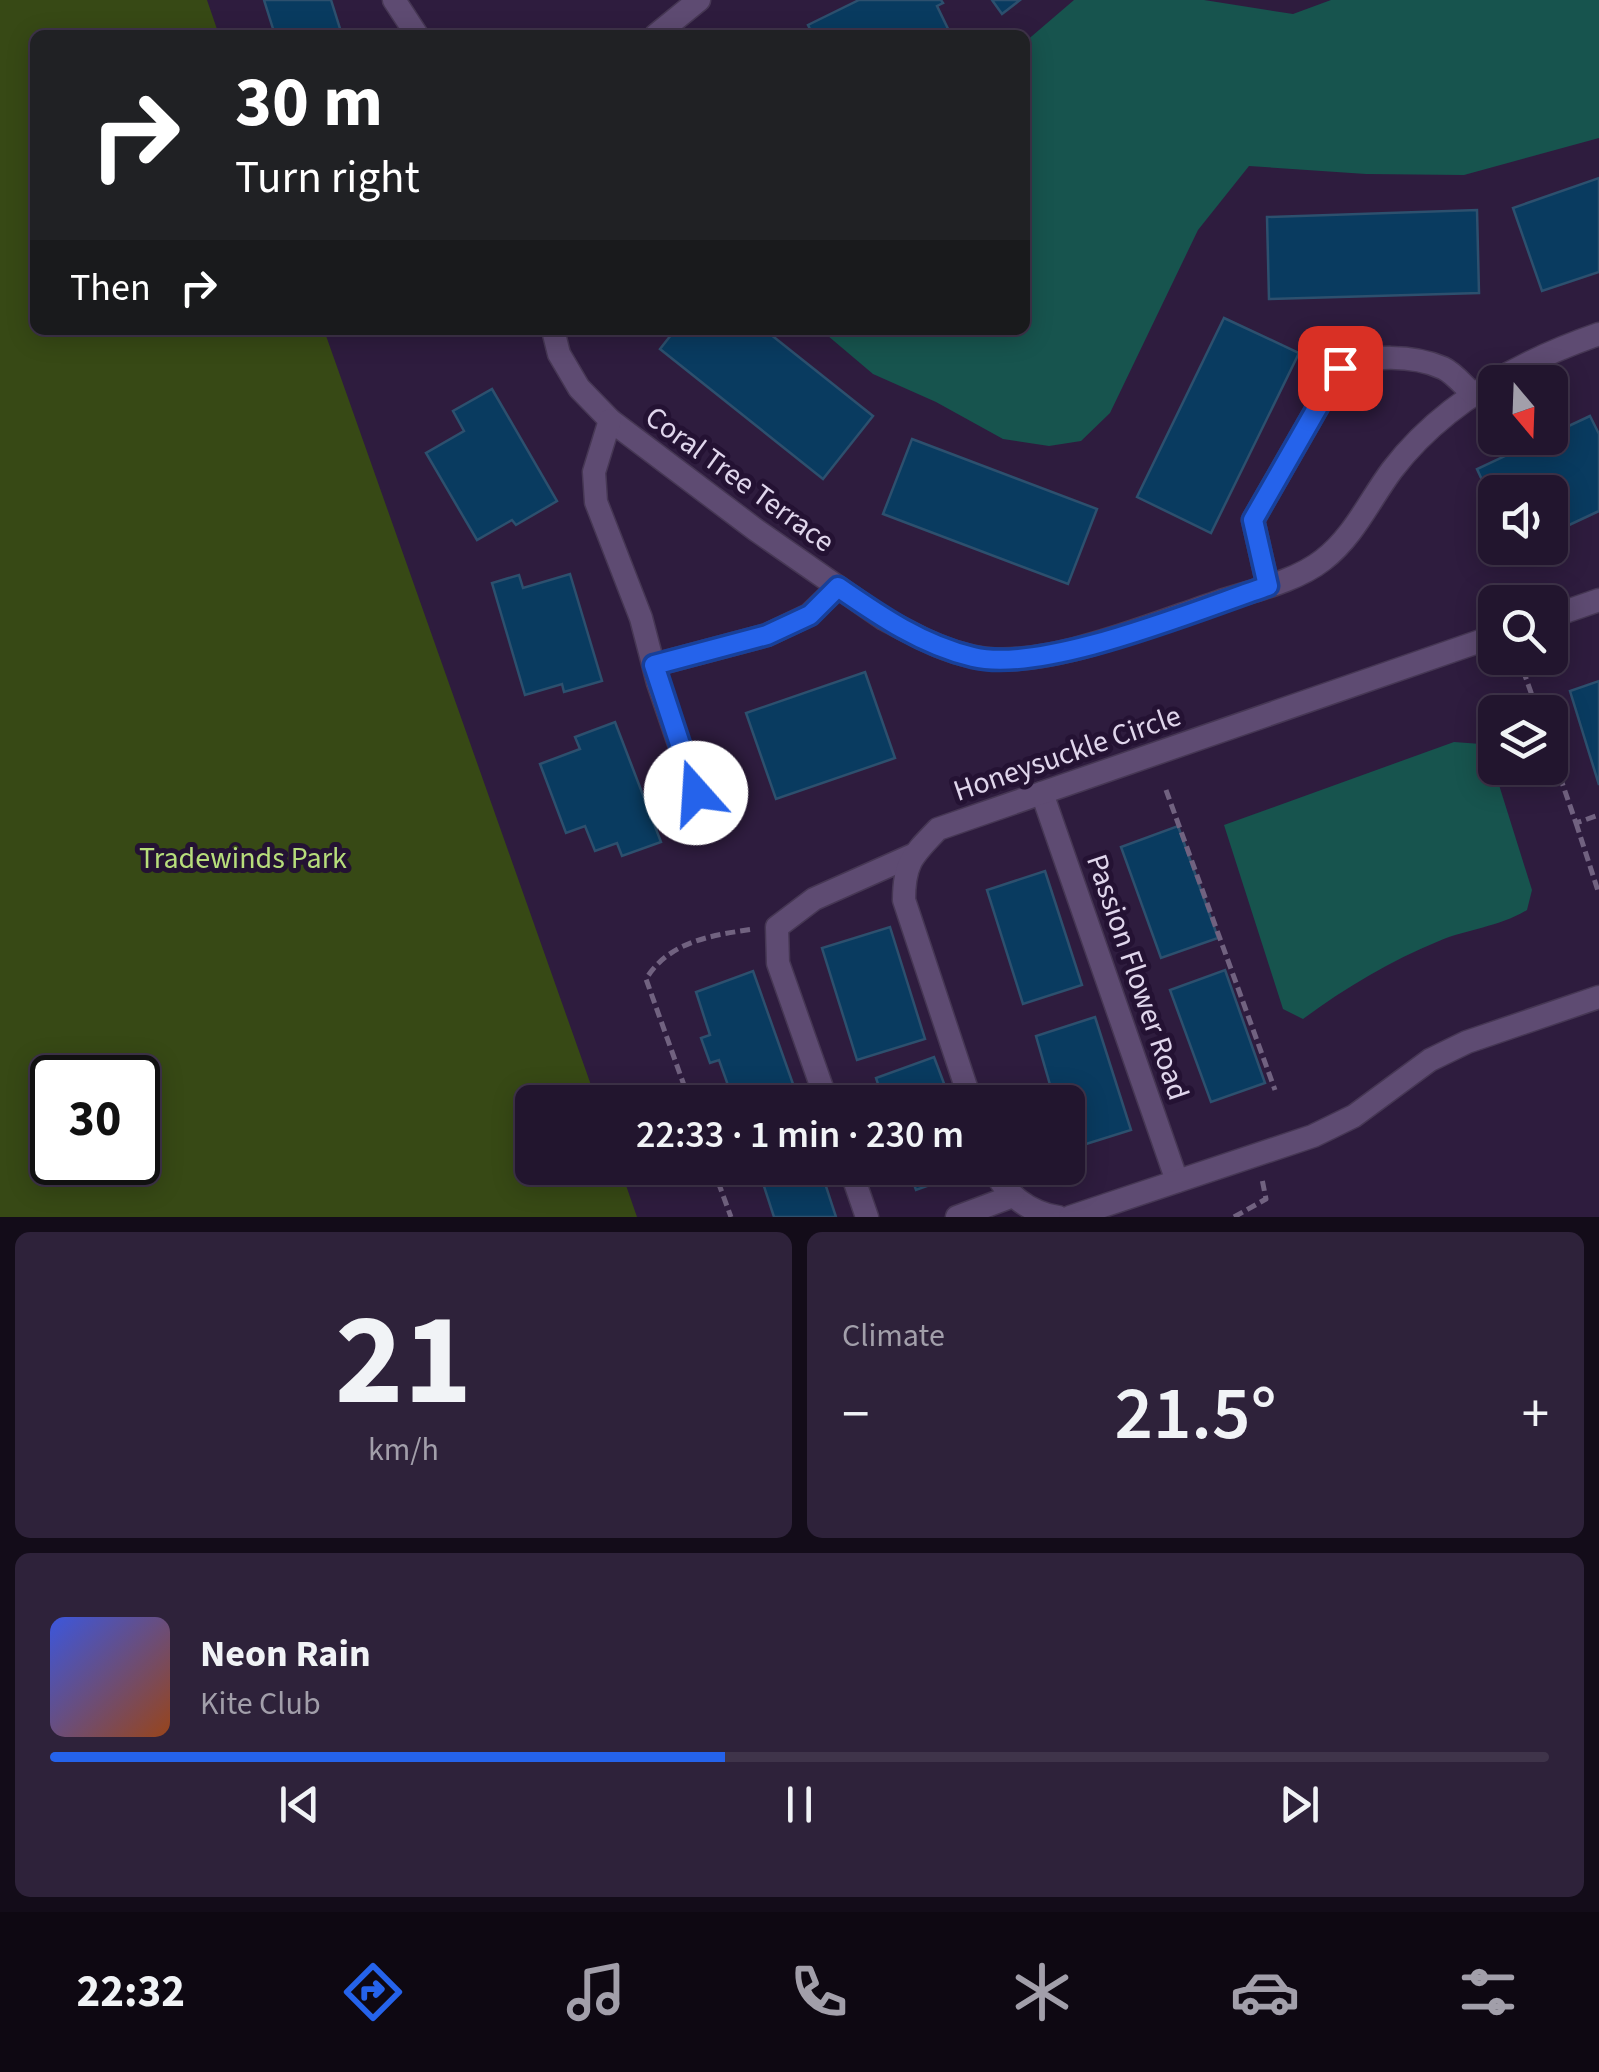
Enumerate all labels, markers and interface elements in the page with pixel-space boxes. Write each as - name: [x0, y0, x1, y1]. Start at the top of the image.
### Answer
- text: 30 m: [235, 53, 383, 153]
- icon: right: [70, 70, 200, 200]
- text: Turn right: [235, 146, 420, 210]
- icon: right: [171, 260, 226, 315]
- text: Then: [70, 261, 151, 315]
- pin: [1298, 326, 1383, 411]
- icon: arrive: [1313, 341, 1368, 396]
- north arrow: [1478, 365, 1568, 455]
- map controls: [1478, 365, 1568, 785]
- street label: Coral Tree Terrace: [636, 396, 843, 563]
- button: sound: [1478, 475, 1568, 565]
- button: search: [1478, 585, 1568, 675]
- street label: Honeysuckle Circle: [948, 694, 1187, 813]
- button: layers: [1478, 695, 1568, 785]
- position arrow: [644, 741, 748, 845]
- park label: Tradewinds Park: [139, 837, 347, 880]
- street label: Passion Flower Road: [1075, 848, 1200, 1106]
- speed limit sign: 30: [30, 1055, 160, 1185]
- text: 22:33 · 1 min · 230 m: [636, 1108, 964, 1162]
- text: 21: [335, 1269, 472, 1454]
- text: Climate: [842, 1313, 945, 1359]
- text: 21.5°: [1114, 1361, 1277, 1468]
- text: −: [842, 1376, 869, 1454]
- text: +: [1522, 1376, 1549, 1454]
- text: km/h: [368, 1427, 439, 1473]
- text: Neon Rain: [200, 1627, 371, 1681]
- text: Kite Club: [200, 1681, 321, 1727]
- icon: previous: [272, 1777, 327, 1832]
- icon: pause: [772, 1777, 827, 1832]
- icon: next: [1272, 1777, 1327, 1832]
- icon: directions: [338, 1957, 408, 2027]
- icon: music: [561, 1957, 631, 2027]
- icon: phone: [784, 1957, 854, 2027]
- icon: climate: [1007, 1957, 1077, 2027]
- icon: car: [1230, 1957, 1300, 2027]
- icon: filters: [1453, 1957, 1523, 2027]
- text: 22:32: [76, 1960, 185, 2024]

